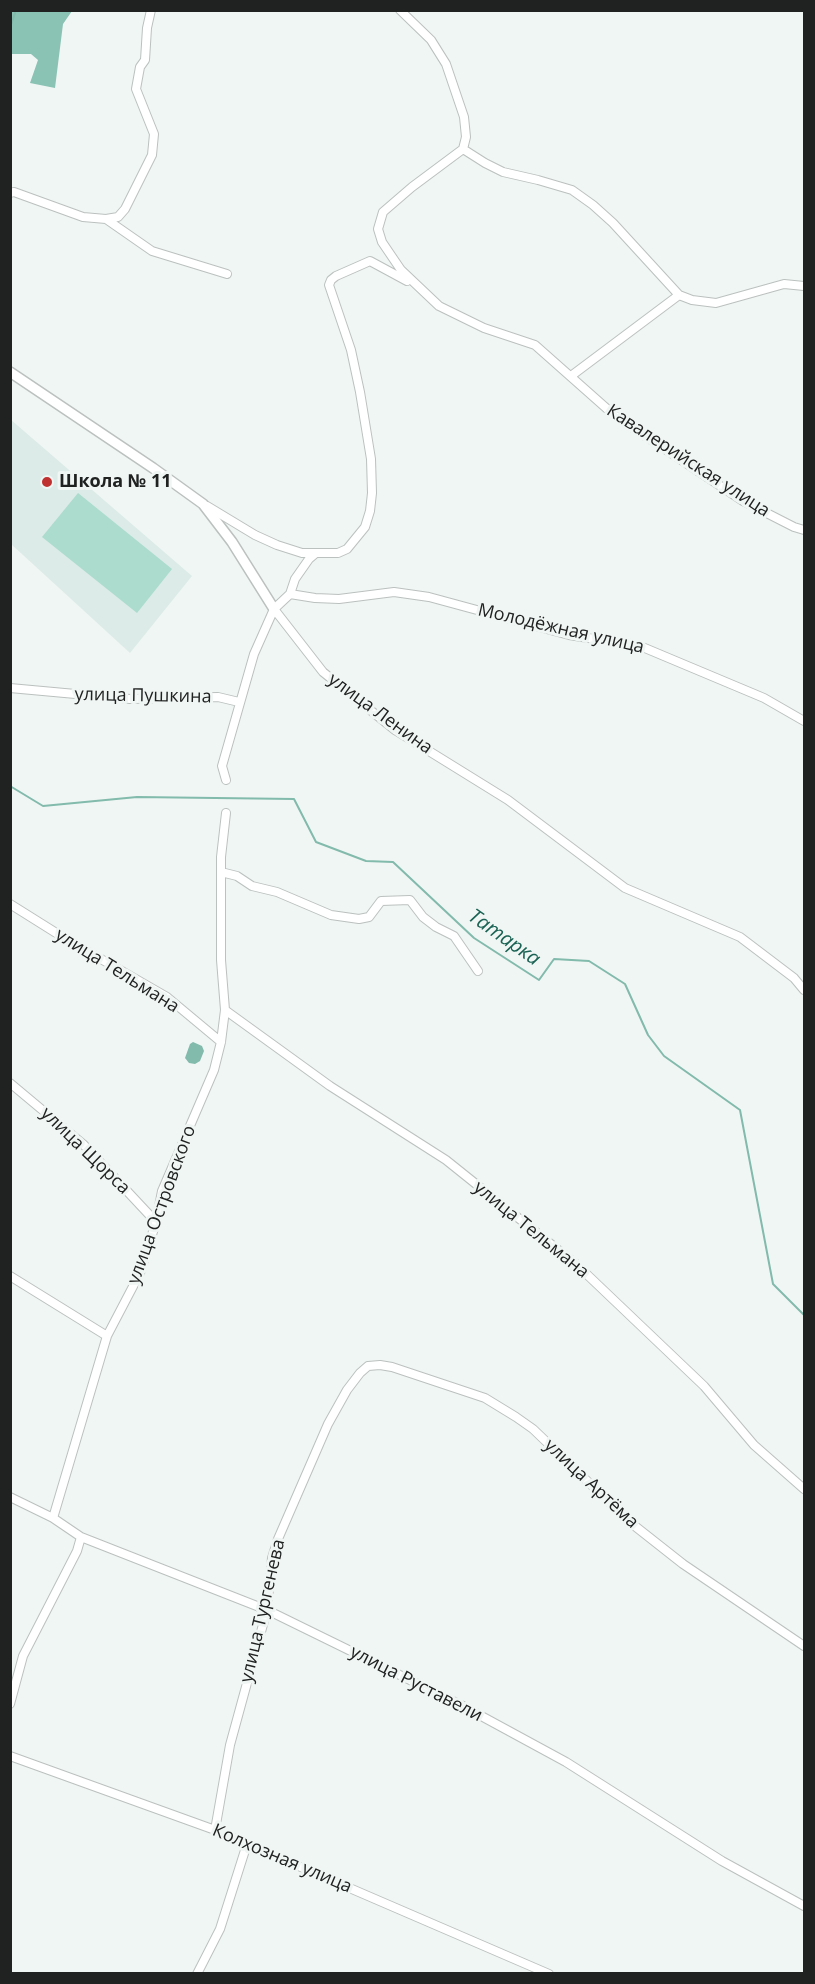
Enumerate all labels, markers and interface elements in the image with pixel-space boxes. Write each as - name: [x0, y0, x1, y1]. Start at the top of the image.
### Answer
- street label: Кавалерийская улица: [602, 400, 774, 522]
- place label: Школа № 11: [59, 471, 172, 493]
- marker: Школа № 11: [40, 475, 54, 489]
- street label: Молодёжная улица: [476, 599, 646, 659]
- street label: улица Ленина: [324, 669, 436, 759]
- street label: улица Пушкина: [74, 684, 212, 708]
- water label: Татарка: [463, 905, 545, 971]
- street label: улица Тельмана: [51, 924, 183, 1018]
- street label: улица Щорса: [36, 1103, 134, 1199]
- street label: улица Островского: [123, 1123, 201, 1287]
- street label: улица Тельмана: [469, 1177, 593, 1283]
- street label: улица Артёма: [539, 1435, 643, 1533]
- street label: улица Тургенева: [236, 1537, 290, 1685]
- street label: улица Руставели: [346, 1641, 486, 1727]
- street label: Колхозная улица: [209, 1820, 355, 1898]

